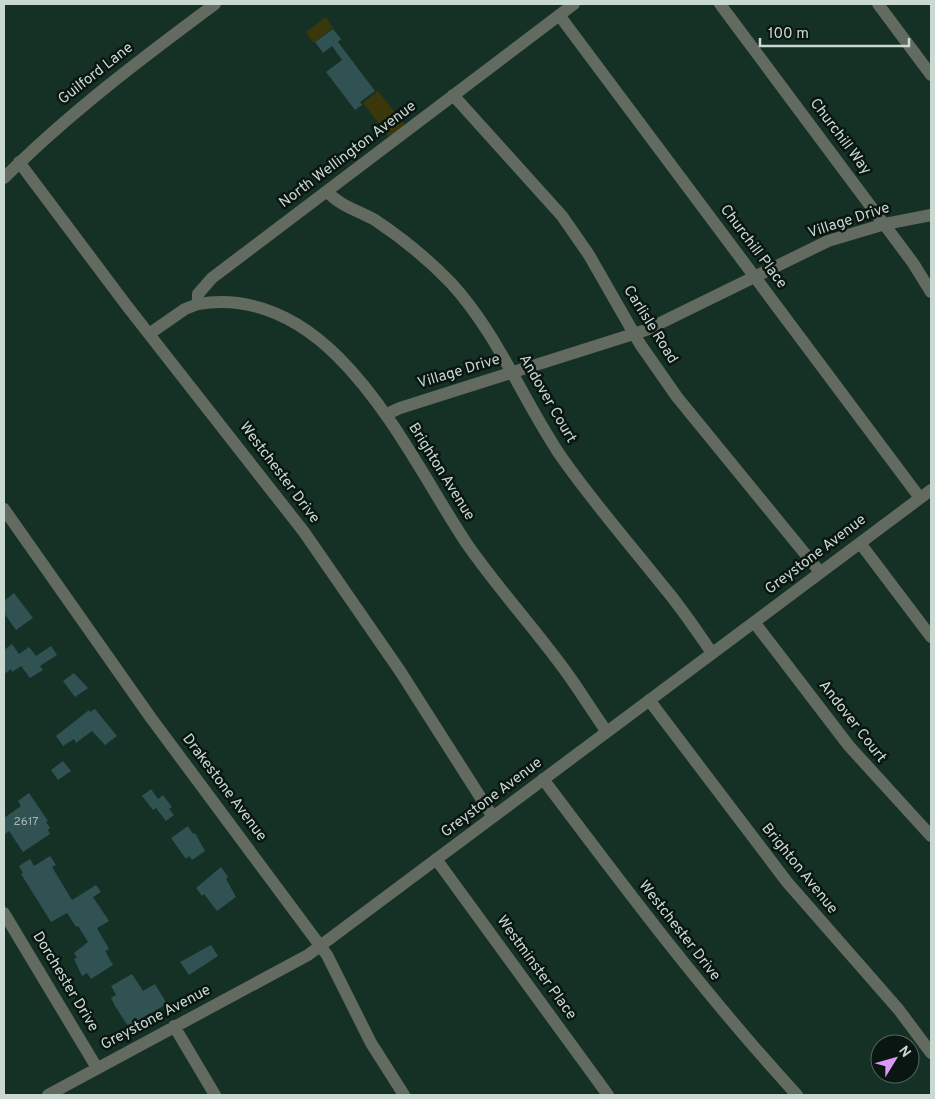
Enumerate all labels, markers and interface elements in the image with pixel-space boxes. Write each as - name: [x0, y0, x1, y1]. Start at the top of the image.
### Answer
- scale bar: [760, 15, 909, 47]
- text: 100 m: [768, 25, 809, 44]
- street label: Guilford Lane: [55, 39, 137, 109]
- street label: Churchill Way: [805, 95, 875, 179]
- street label: North Wellington Avenue: [276, 97, 420, 213]
- street label: Village Drive: [806, 199, 892, 243]
- street label: Churchill Place: [715, 201, 791, 293]
- street label: Carlisle Road: [618, 282, 682, 368]
- street label: Village Drive: [416, 350, 502, 394]
- street label: Andover Court: [514, 351, 580, 447]
- street label: Westchester Drive: [235, 418, 323, 528]
- street label: Brighton Avenue: [403, 420, 479, 524]
- street label: Greystone Avenue: [762, 511, 870, 599]
- street label: Andover Court: [814, 677, 890, 767]
- street label: Drakestone Avenue: [177, 731, 271, 845]
- street label: Greystone Avenue: [438, 754, 546, 842]
- house number: 2617: [13, 814, 39, 830]
- street label: Brighton Avenue: [757, 820, 841, 918]
- street label: Westchester Drive: [634, 877, 724, 985]
- street label: Westminster Place: [492, 912, 580, 1024]
- street label: Dorchester Drive: [28, 928, 102, 1036]
- street label: Greystone Avenue: [98, 981, 214, 1055]
- north arrow: [870, 1034, 920, 1084]
- text: N: [894, 1043, 914, 1061]

